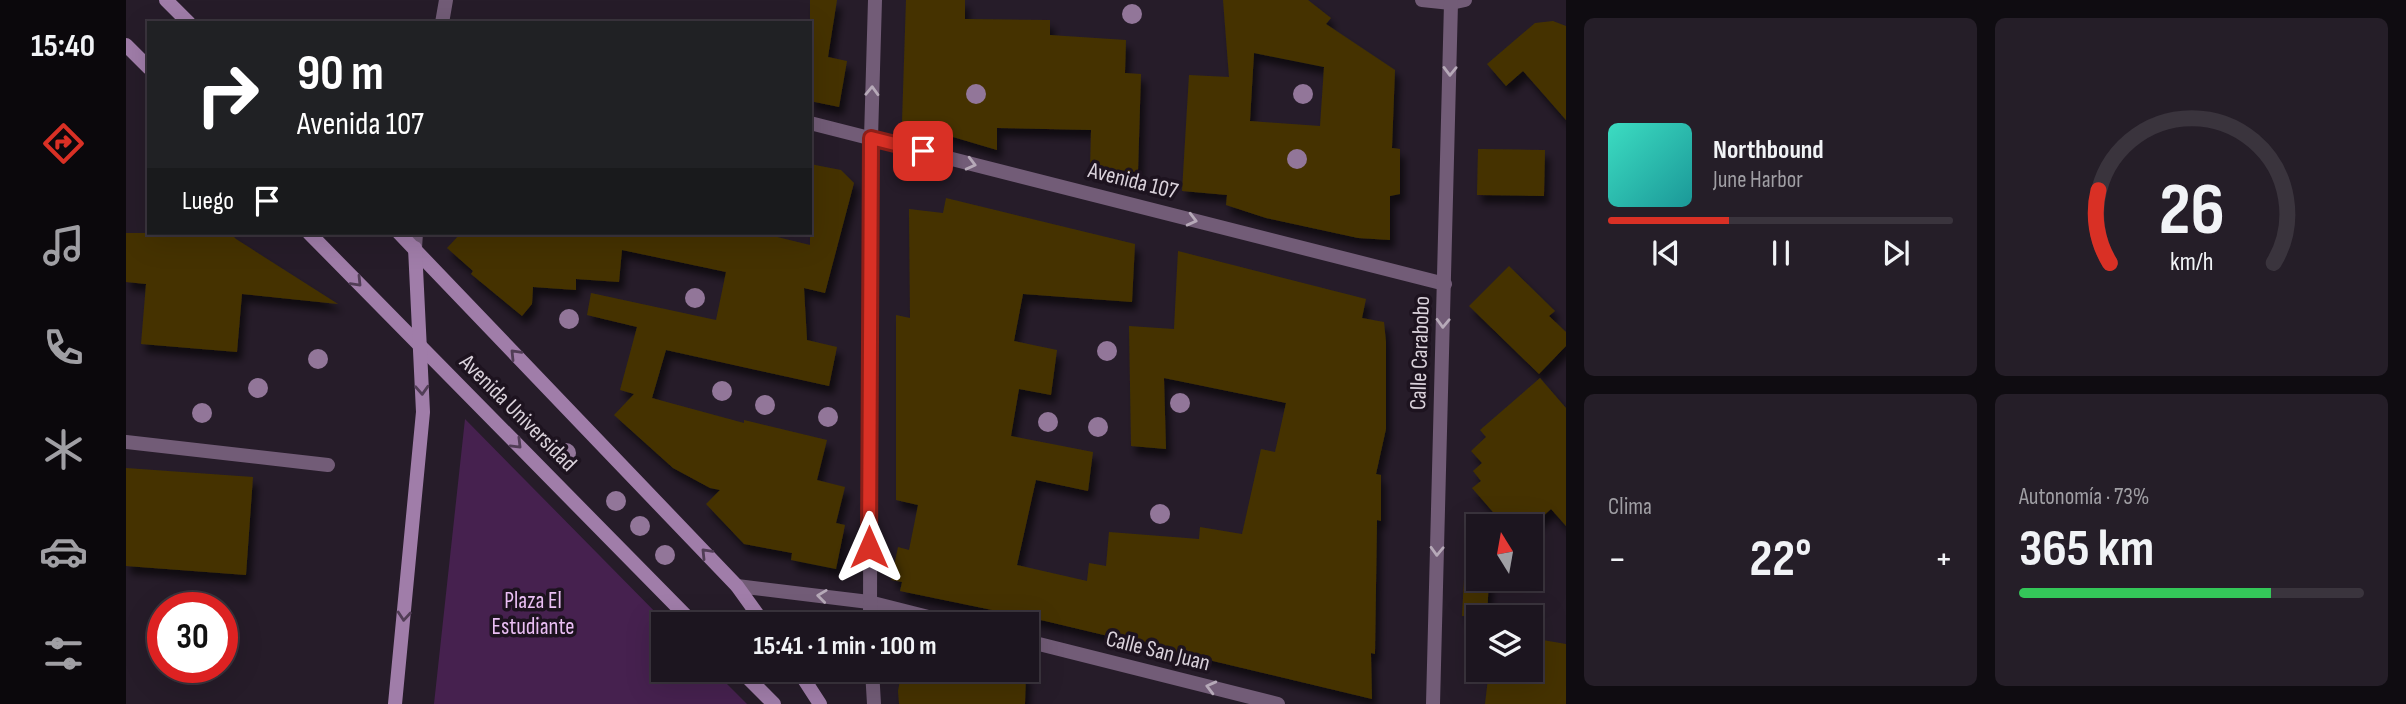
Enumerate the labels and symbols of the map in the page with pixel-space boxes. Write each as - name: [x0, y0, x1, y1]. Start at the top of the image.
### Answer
- one-way arrow: [1442, 66, 1457, 77]
- one-way arrow: [864, 85, 880, 96]
- pin: [893, 121, 953, 181]
- one-way arrow: [965, 156, 977, 170]
- street label: Avenida 107: [1084, 156, 1181, 206]
- one-way arrow: [1186, 212, 1198, 226]
- one-way arrow: [349, 273, 362, 286]
- street label: Calle Carabobo: [1404, 296, 1436, 410]
- one-way arrow: [1436, 318, 1451, 329]
- street label: Avenida Universidad: [453, 348, 582, 477]
- one-way arrow: [511, 349, 524, 362]
- one-way arrow: [414, 385, 429, 396]
- one-way arrow: [508, 436, 521, 449]
- position arrow: [832, 510, 906, 584]
- north arrow: [1466, 514, 1544, 592]
- one-way arrow: [1430, 545, 1445, 556]
- one-way arrow: [702, 549, 715, 562]
- park label: Plaza El Estudiante: [491, 587, 575, 641]
- one-way arrow: [816, 589, 828, 604]
- speed limit sign: 30: [147, 592, 238, 683]
- one-way arrow: [396, 611, 411, 622]
- street label: Calle San Juan: [1103, 625, 1213, 677]
- one-way arrow: [1206, 681, 1218, 695]

